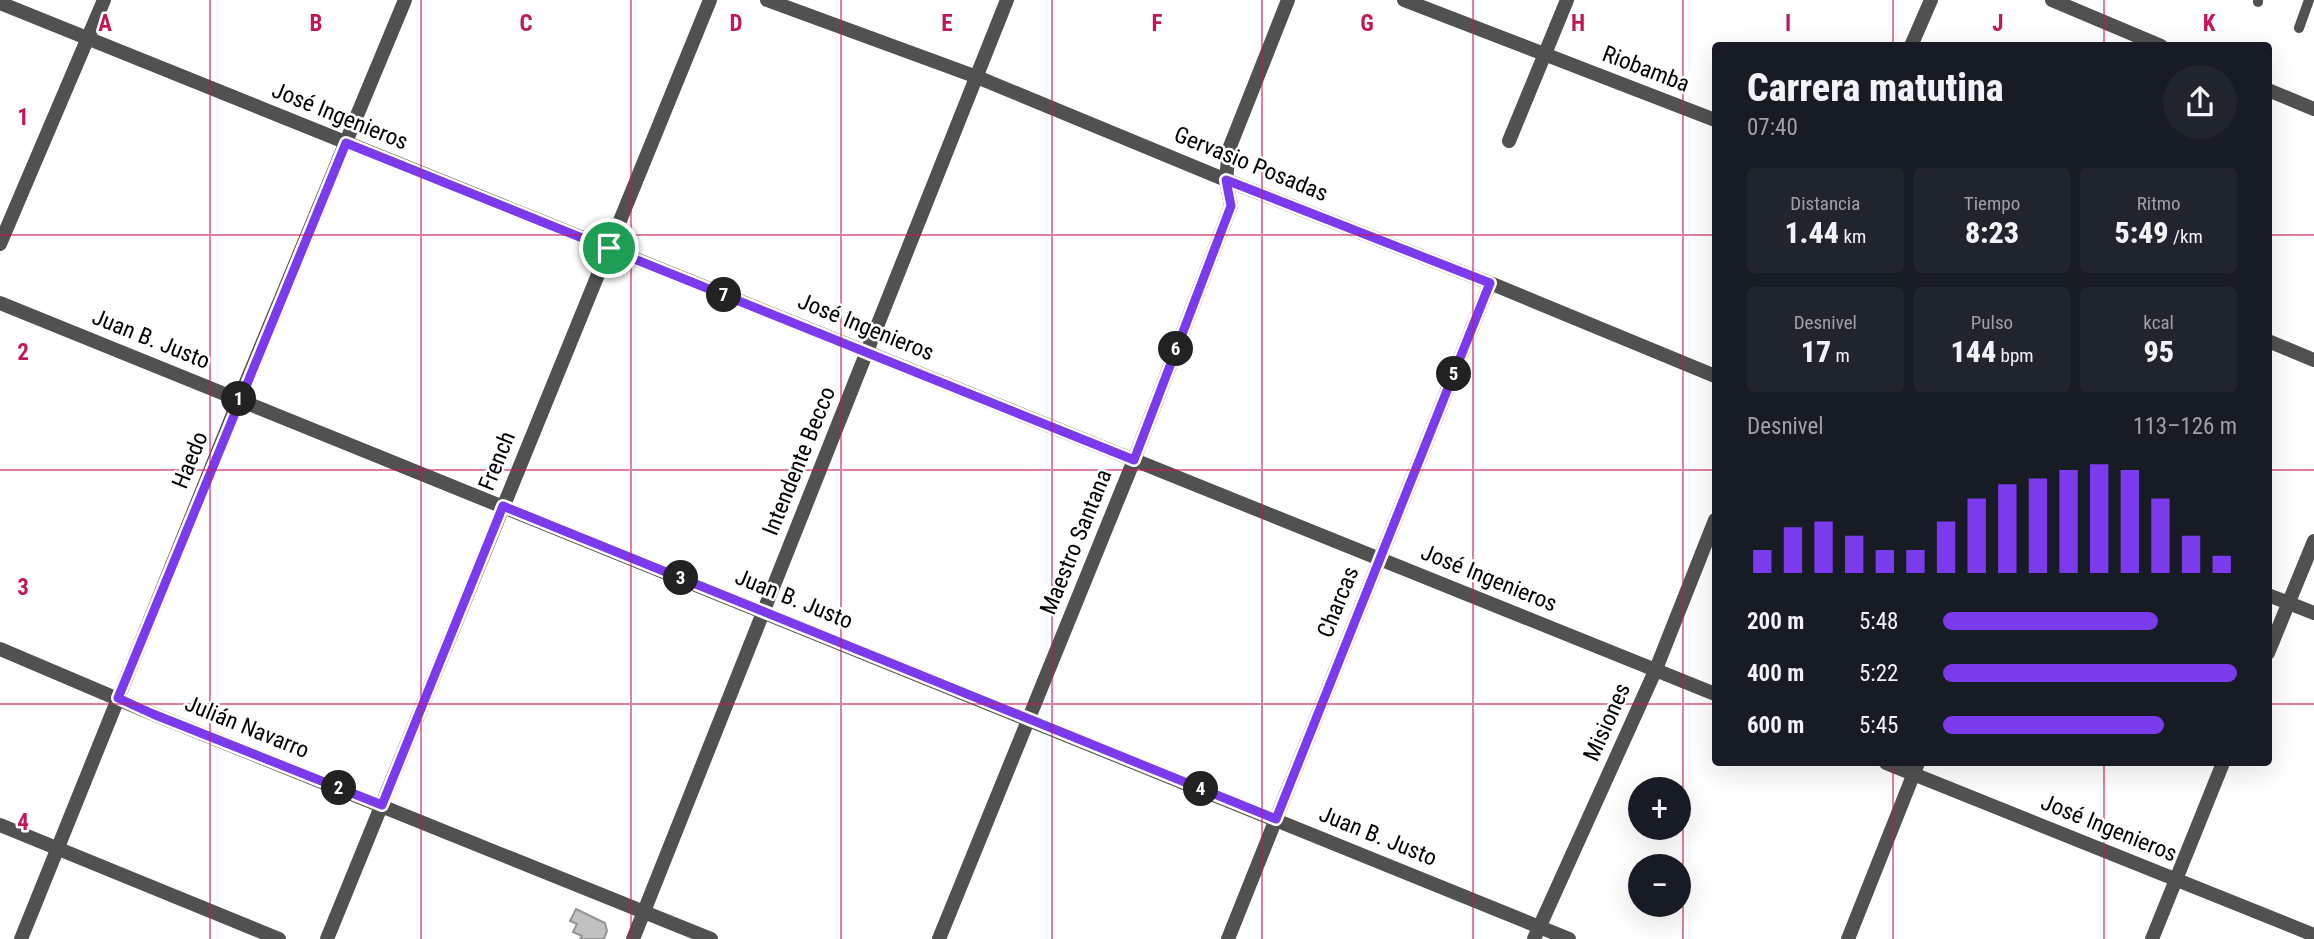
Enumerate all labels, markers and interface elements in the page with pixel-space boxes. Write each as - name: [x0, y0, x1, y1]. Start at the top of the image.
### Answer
- text: A: [98, 10, 112, 37]
- text: B: [310, 10, 322, 37]
- text: C: [519, 10, 533, 37]
- text: D: [730, 10, 743, 37]
- text: E: [941, 10, 953, 37]
- text: F: [1152, 10, 1163, 37]
- text: G: [1360, 10, 1374, 37]
- text: H: [1571, 10, 1585, 37]
- text: I: [1785, 10, 1791, 37]
- text: J: [1992, 10, 2004, 37]
- text: K: [2203, 10, 2216, 37]
- street label: Riobamba: [1599, 40, 1693, 98]
- button: share: [2163, 65, 2237, 139]
- text: Carrera matutina: [1747, 66, 2004, 110]
- street label: José Ingenieros: [268, 76, 412, 156]
- text: 1: [17, 104, 29, 131]
- text: 07:40: [1747, 114, 1798, 141]
- street label: Gervasio Posadas: [1170, 121, 1332, 207]
- text: Distancia: [1790, 192, 1860, 215]
- text: Tiempo: [1964, 192, 2020, 215]
- text: Ritmo: [2137, 192, 2181, 215]
- text: 1.44: [1784, 215, 1839, 250]
- text: 8:23: [1965, 215, 2019, 250]
- text: 5:49: [2114, 215, 2169, 250]
- pin: [579, 218, 639, 278]
- text: km: [1839, 225, 1866, 248]
- text: /km: [2169, 225, 2203, 248]
- icon: arrive: [590, 229, 628, 267]
- pin: 7: [706, 278, 742, 312]
- text: 7: [719, 283, 728, 306]
- street label: José Ingenieros: [794, 287, 938, 367]
- street label: Juan B. Justo: [88, 303, 214, 375]
- text: Desnivel: [1794, 311, 1857, 334]
- text: Pulso: [1971, 311, 2013, 334]
- text: kcal: [2143, 311, 2174, 334]
- pin: 6: [1158, 332, 1194, 366]
- text: 17: [1801, 334, 1831, 369]
- text: 144: [1950, 334, 1996, 369]
- text: 95: [2143, 334, 2174, 369]
- text: 6: [1171, 337, 1180, 360]
- text: 2: [17, 339, 29, 366]
- text: m: [1831, 344, 1850, 367]
- text: bpm: [1996, 344, 2034, 367]
- pin: 5: [1436, 356, 1472, 392]
- text: 5: [1449, 362, 1458, 385]
- pin: 1: [222, 382, 256, 416]
- street label: Intendente Becco: [757, 383, 841, 539]
- text: 1: [234, 387, 243, 410]
- text: Desnivel: [1747, 413, 1824, 440]
- text: 113–126 m: [2133, 413, 2237, 440]
- street label: Haedo: [166, 428, 214, 492]
- street label: French: [473, 428, 521, 494]
- street label: Maestro Santana: [1035, 465, 1117, 619]
- street label: José Ingenieros: [1417, 538, 1561, 618]
- pin: 3: [664, 560, 698, 596]
- street label: Juan B. Justo: [731, 563, 857, 635]
- street label: Charcas: [1312, 563, 1364, 641]
- text: 3: [676, 566, 685, 589]
- text: 3: [17, 574, 29, 601]
- text: 200 m: [1747, 608, 1804, 635]
- text: 5:48: [1859, 608, 1898, 635]
- text: 400 m: [1747, 660, 1804, 687]
- text: 5:22: [1859, 660, 1898, 687]
- street label: Misiones: [1578, 679, 1636, 765]
- street label: Julián Navarro: [181, 690, 313, 764]
- text: 600 m: [1747, 712, 1804, 739]
- text: 5:45: [1859, 712, 1898, 739]
- pin: 2: [322, 770, 356, 806]
- pin: 4: [1184, 772, 1218, 806]
- text: 2: [334, 776, 343, 799]
- text: 4: [1196, 777, 1205, 800]
- map controls: [1628, 777, 1691, 917]
- button: +: [1628, 777, 1691, 840]
- street label: José Ingenieros: [2037, 788, 2181, 868]
- street label: Juan B. Justo: [1315, 800, 1441, 872]
- text: 4: [17, 809, 29, 836]
- button: −: [1628, 854, 1691, 917]

